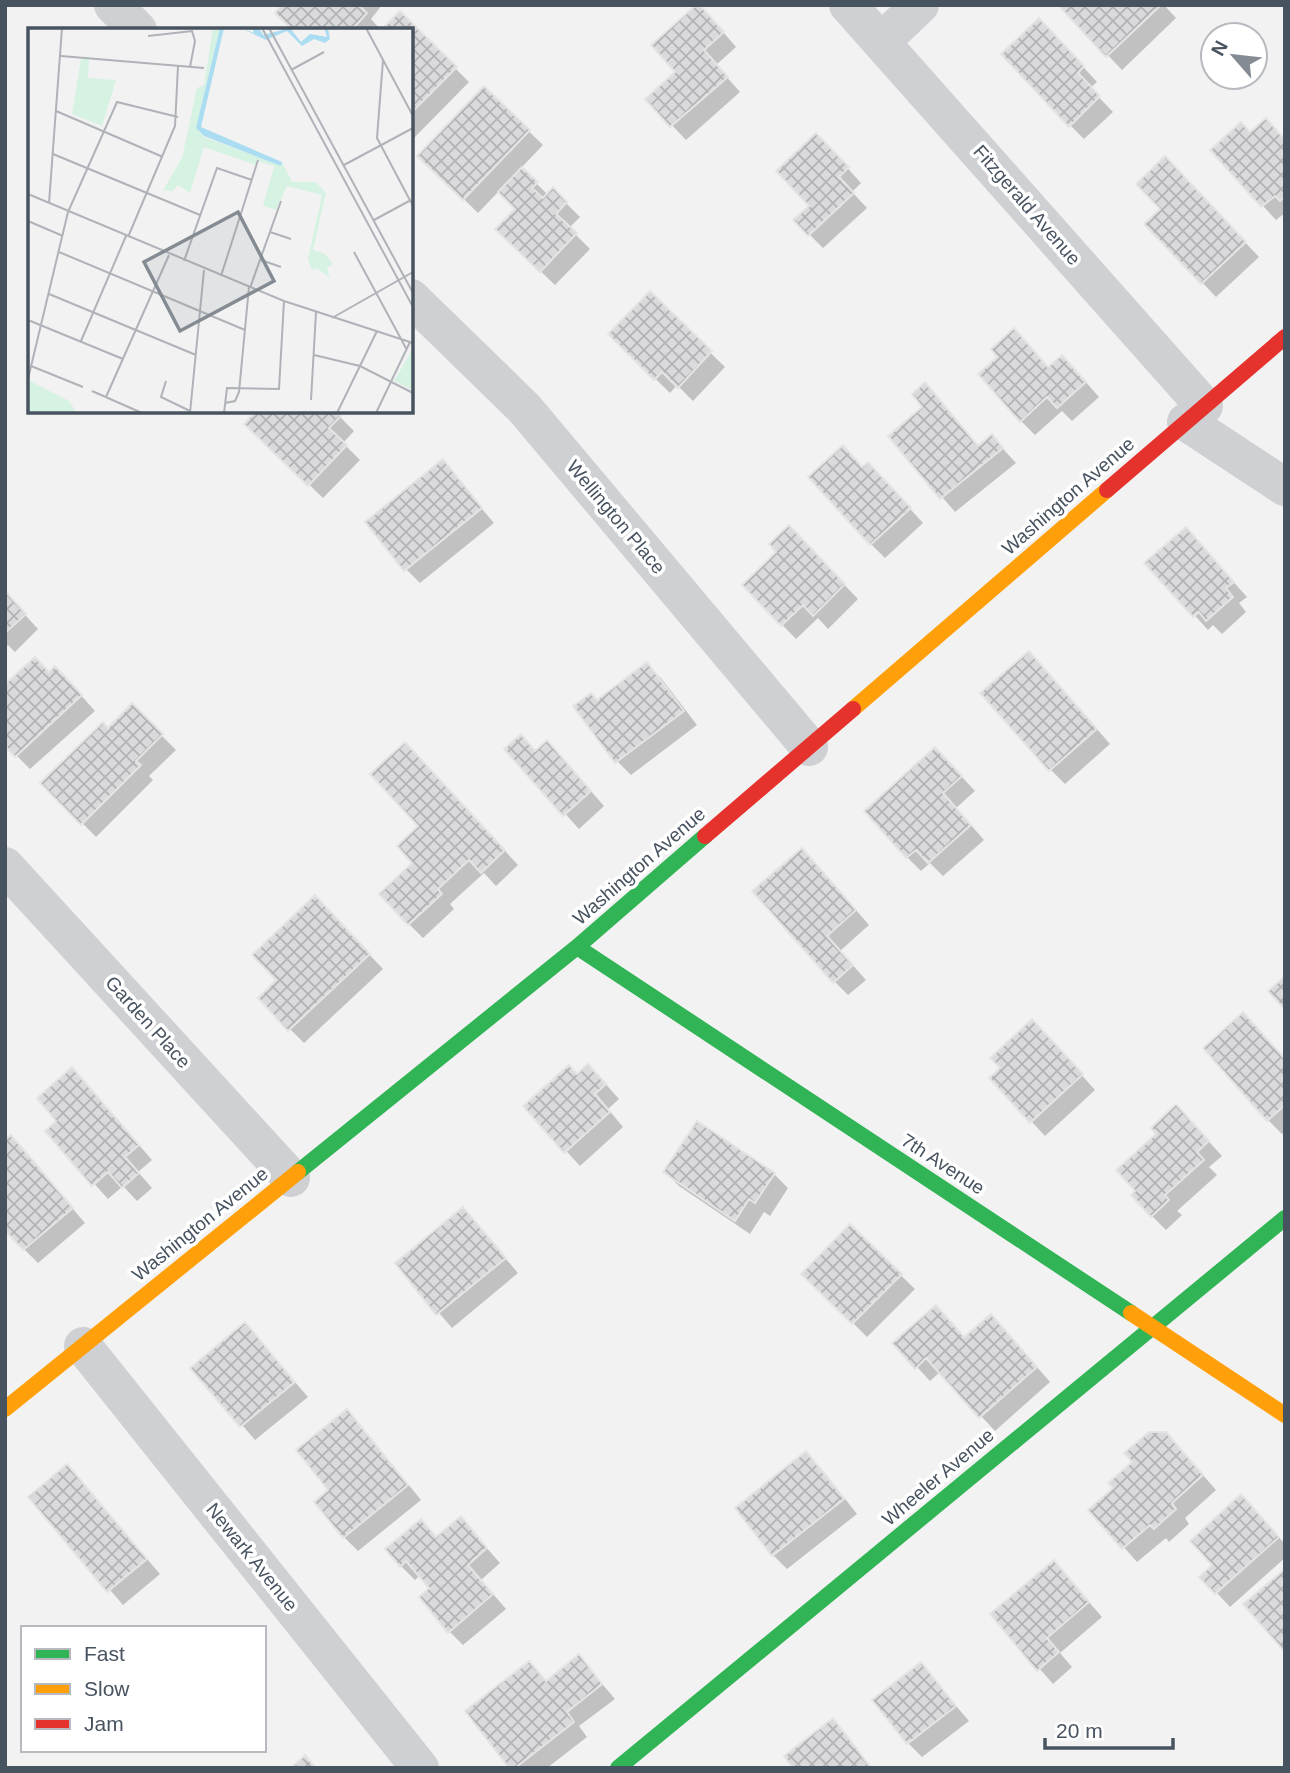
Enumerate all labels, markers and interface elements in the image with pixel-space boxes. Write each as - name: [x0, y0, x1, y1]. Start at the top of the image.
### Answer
- north arrow: [1199, 21, 1269, 91]
- inset map: [28, 28, 413, 413]
- text: N: [1207, 37, 1232, 59]
- street label: Fitzgerald Avenue: [969, 141, 1085, 269]
- street label: Washington Avenue: [998, 433, 1138, 559]
- street label: Wellington Place: [563, 456, 669, 578]
- street label: Washington Avenue: [569, 803, 709, 929]
- street label: Garden Place: [101, 972, 195, 1072]
- street label: 7th Avenue: [898, 1129, 988, 1199]
- street label: Washington Avenue: [128, 1163, 272, 1285]
- street label: Wheeler Avenue: [878, 1424, 998, 1530]
- street label: Newark Avenue: [202, 1499, 302, 1615]
- legend: [21, 1626, 266, 1752]
- text: Fast: [84, 1642, 125, 1665]
- text: Slow: [84, 1677, 130, 1700]
- scale bar: [1045, 1706, 1173, 1750]
- text: Jam: [84, 1712, 124, 1735]
- text: 20 m: [1056, 1719, 1103, 1742]

